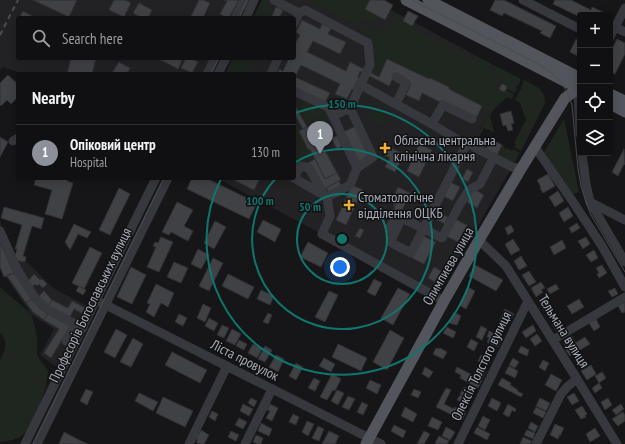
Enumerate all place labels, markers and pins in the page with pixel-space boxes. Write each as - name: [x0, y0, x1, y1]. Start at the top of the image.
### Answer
- pin: 1: [307, 121, 333, 154]
- place label: Обласна центральна клінічна лікарня: [394, 131, 496, 165]
- marker: Обласна центральна клінічна лікарня: [379, 142, 391, 154]
- place label: Стоматологічне відділення ОЦКБ: [358, 188, 443, 222]
- marker: Стоматологічне відділення ОЦКБ: [343, 199, 355, 211]
- centre of rings: [335, 232, 349, 246]

